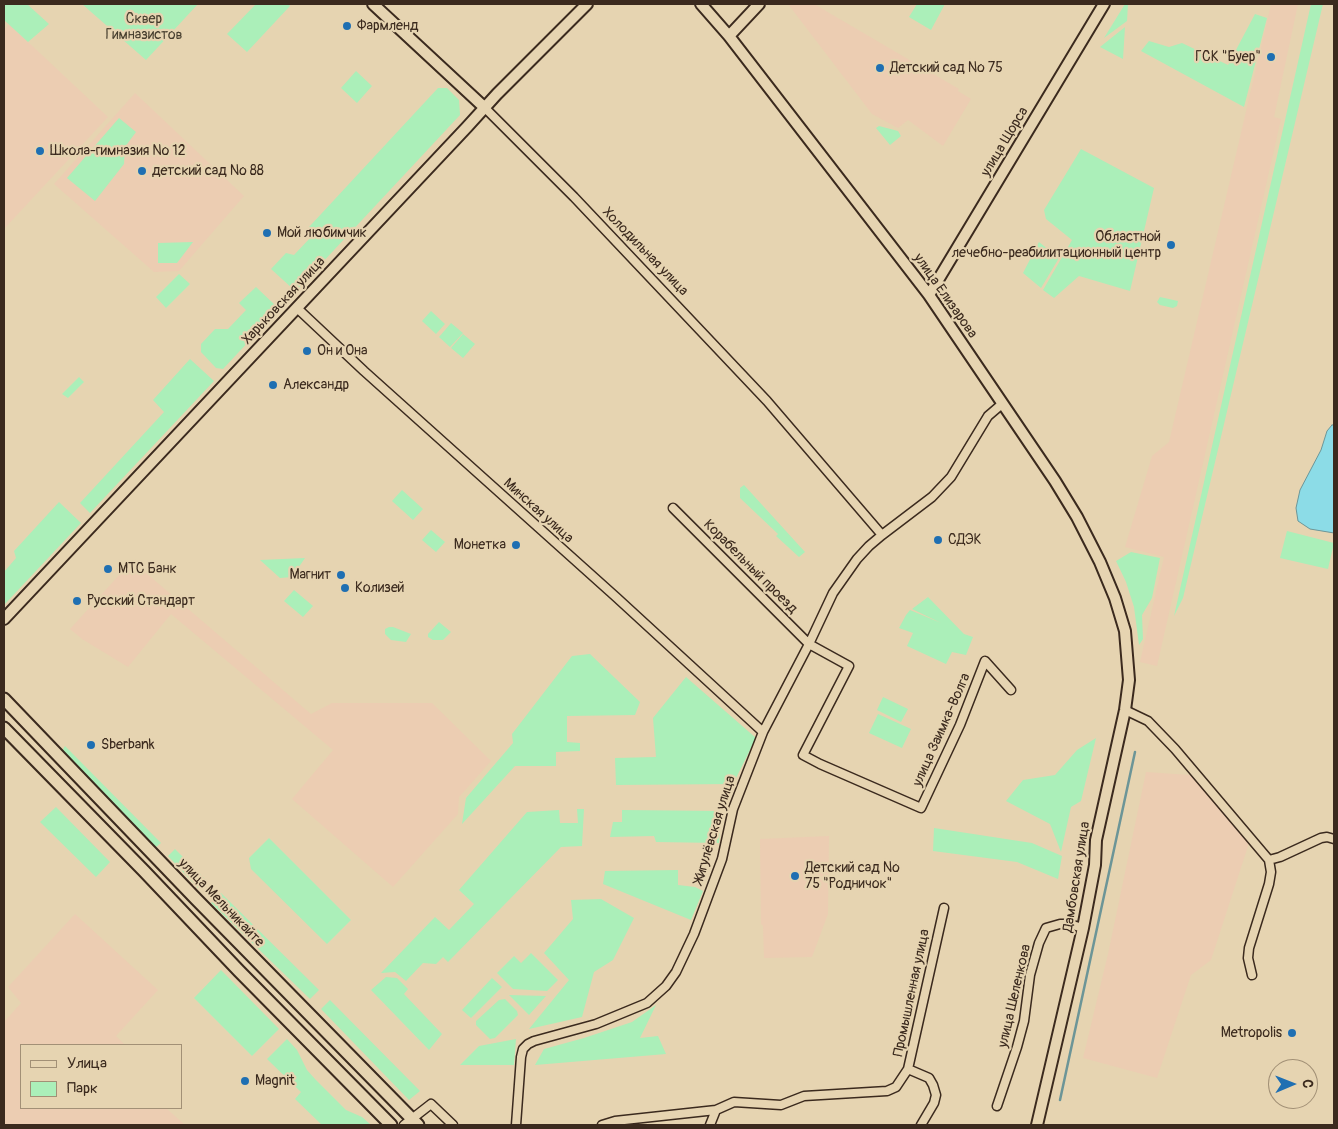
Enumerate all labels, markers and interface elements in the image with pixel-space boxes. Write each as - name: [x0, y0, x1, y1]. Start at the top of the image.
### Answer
- park label: Сквер Гимназистов: [106, 11, 182, 44]
- place label: Фармленд: [357, 18, 418, 34]
- marker: Фармленд: [341, 20, 353, 32]
- place label: ГСК "Буер": [1195, 49, 1261, 65]
- marker: ГСК "Буер": [1265, 51, 1277, 63]
- place label: Детский сад № 75: [890, 60, 1003, 76]
- marker: Детский сад № 75: [874, 62, 886, 74]
- street label: улица Щорса: [978, 104, 1032, 180]
- place label: Школа-гимназия № 12: [50, 143, 186, 159]
- marker: Школа-гимназия № 12: [34, 145, 46, 157]
- place label: детский сад № 88: [152, 163, 264, 179]
- marker: детский сад № 88: [136, 165, 148, 177]
- street label: Холодильная улица: [599, 204, 691, 300]
- place label: Мой любимчик: [277, 225, 367, 241]
- marker: Мой любимчик: [261, 227, 273, 239]
- place label: Областной лечебно-реабилитационный центр: [952, 229, 1161, 262]
- marker: Областной лечебно-реабилитационный центр: [1165, 239, 1177, 251]
- street label: улица Елизарова: [910, 250, 980, 342]
- street label: Харьковская улица: [239, 254, 329, 348]
- place label: Он и Она: [317, 343, 368, 359]
- marker: Он и Она: [301, 345, 313, 357]
- place label: Александр: [283, 377, 349, 393]
- marker: Александр: [267, 379, 279, 391]
- street label: Минская улица: [499, 475, 577, 547]
- street label: Корабельный проезд: [699, 516, 801, 618]
- place label: СДЭК: [948, 532, 981, 548]
- marker: СДЭК: [932, 534, 944, 546]
- place label: Монетка: [454, 537, 506, 553]
- marker: Монетка: [510, 539, 522, 551]
- place label: МТС Банк: [118, 561, 177, 577]
- marker: МТС Банк: [102, 563, 114, 575]
- place label: Магнит: [289, 567, 331, 583]
- marker: Магнит: [335, 569, 347, 581]
- place label: Колизей: [355, 580, 405, 596]
- marker: Колизей: [339, 582, 351, 594]
- place label: Русский Стандарт: [87, 593, 195, 609]
- marker: Русский Стандарт: [71, 595, 83, 607]
- street label: улица Заимка-Волга: [910, 671, 974, 789]
- place label: Sberbank: [101, 737, 155, 753]
- marker: Sberbank: [85, 739, 97, 751]
- street label: Жигулёвская улица: [691, 774, 739, 886]
- street label: Дамбовская улица: [1060, 820, 1094, 934]
- street label: улица Мельникайте: [175, 855, 267, 951]
- place label: Детский сад № 75 "Родничок": [805, 860, 900, 892]
- marker: Детский сад № 75 "Родничок": [789, 870, 801, 882]
- street label: Промышленная улица: [890, 928, 934, 1058]
- street label: улица Шеленкова: [995, 943, 1035, 1049]
- place label: Metropolis: [1221, 1025, 1282, 1041]
- marker: Metropolis: [1286, 1027, 1298, 1039]
- legend: [20, 1044, 182, 1109]
- text: Улица: [67, 1054, 107, 1073]
- north arrow: [1268, 1059, 1318, 1109]
- place label: Magnit: [255, 1073, 295, 1089]
- marker: Magnit: [239, 1075, 251, 1087]
- text: Парк: [67, 1079, 98, 1098]
- text: С: [1299, 1079, 1316, 1088]

